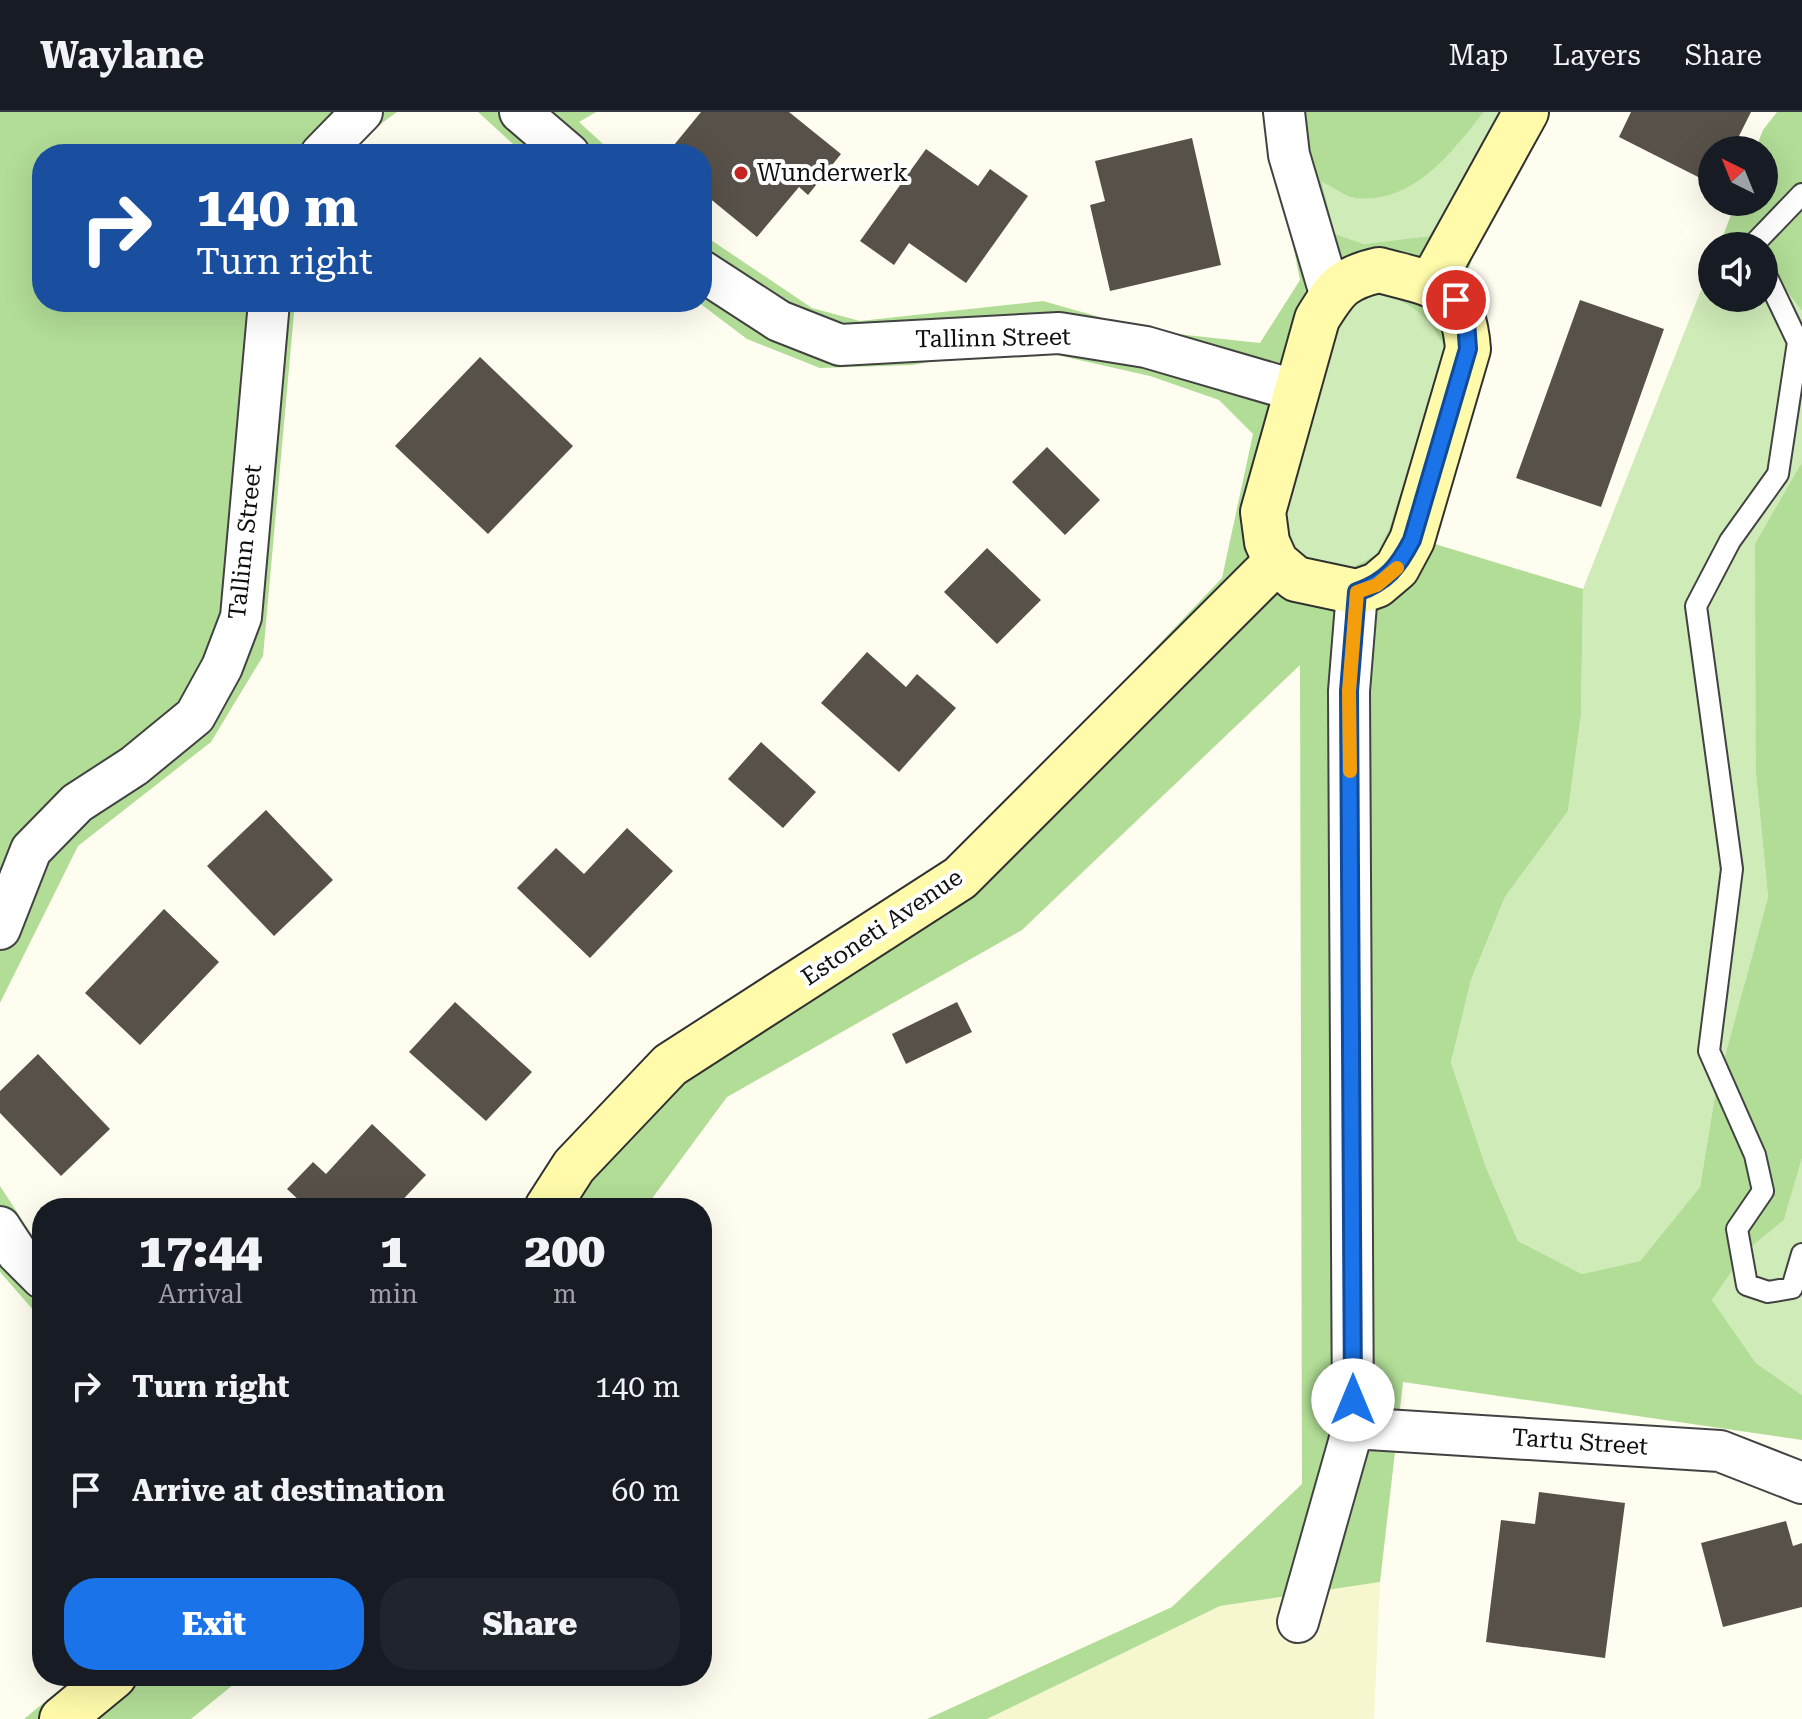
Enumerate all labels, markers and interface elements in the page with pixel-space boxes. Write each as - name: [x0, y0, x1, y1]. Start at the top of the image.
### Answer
- text: Waylane: [40, 33, 204, 77]
- text: Map: [1449, 39, 1508, 72]
- text: Layers: [1552, 39, 1641, 72]
- text: Share: [1685, 39, 1762, 72]
- north arrow: [1698, 136, 1778, 216]
- map controls: [1698, 136, 1778, 312]
- place label: Wunderwerk: [757, 159, 908, 187]
- marker: Wunderwerk: [732, 164, 750, 182]
- text: 140 m: [196, 174, 358, 240]
- icon: right: [64, 176, 168, 280]
- button: sound: [1698, 232, 1778, 312]
- text: Turn right: [196, 241, 373, 283]
- pin: [1422, 266, 1490, 334]
- icon: arrive: [1434, 278, 1478, 322]
- street label: Tallinn Street: [915, 323, 1071, 353]
- street label: Tallinn Street: [223, 463, 267, 621]
- street label: Estoneti Avenue: [796, 863, 968, 991]
- text: 17:44: [139, 1223, 262, 1279]
- text: 1: [380, 1223, 407, 1279]
- text: 200: [525, 1223, 605, 1279]
- text: Arrival: [158, 1279, 243, 1309]
- text: min: [369, 1279, 418, 1309]
- text: m: [553, 1279, 577, 1309]
- position arrow: [1311, 1358, 1395, 1442]
- icon: right: [64, 1364, 108, 1408]
- text: Turn right: [132, 1369, 289, 1404]
- text: 140 m: [595, 1369, 680, 1404]
- street label: Tartu Street: [1511, 1423, 1649, 1461]
- icon: arrive: [64, 1468, 108, 1512]
- text: Arrive at destination: [132, 1473, 445, 1508]
- text: 60 m: [611, 1473, 680, 1508]
- button: Exit: [64, 1578, 364, 1670]
- button: Share: [380, 1578, 680, 1670]

